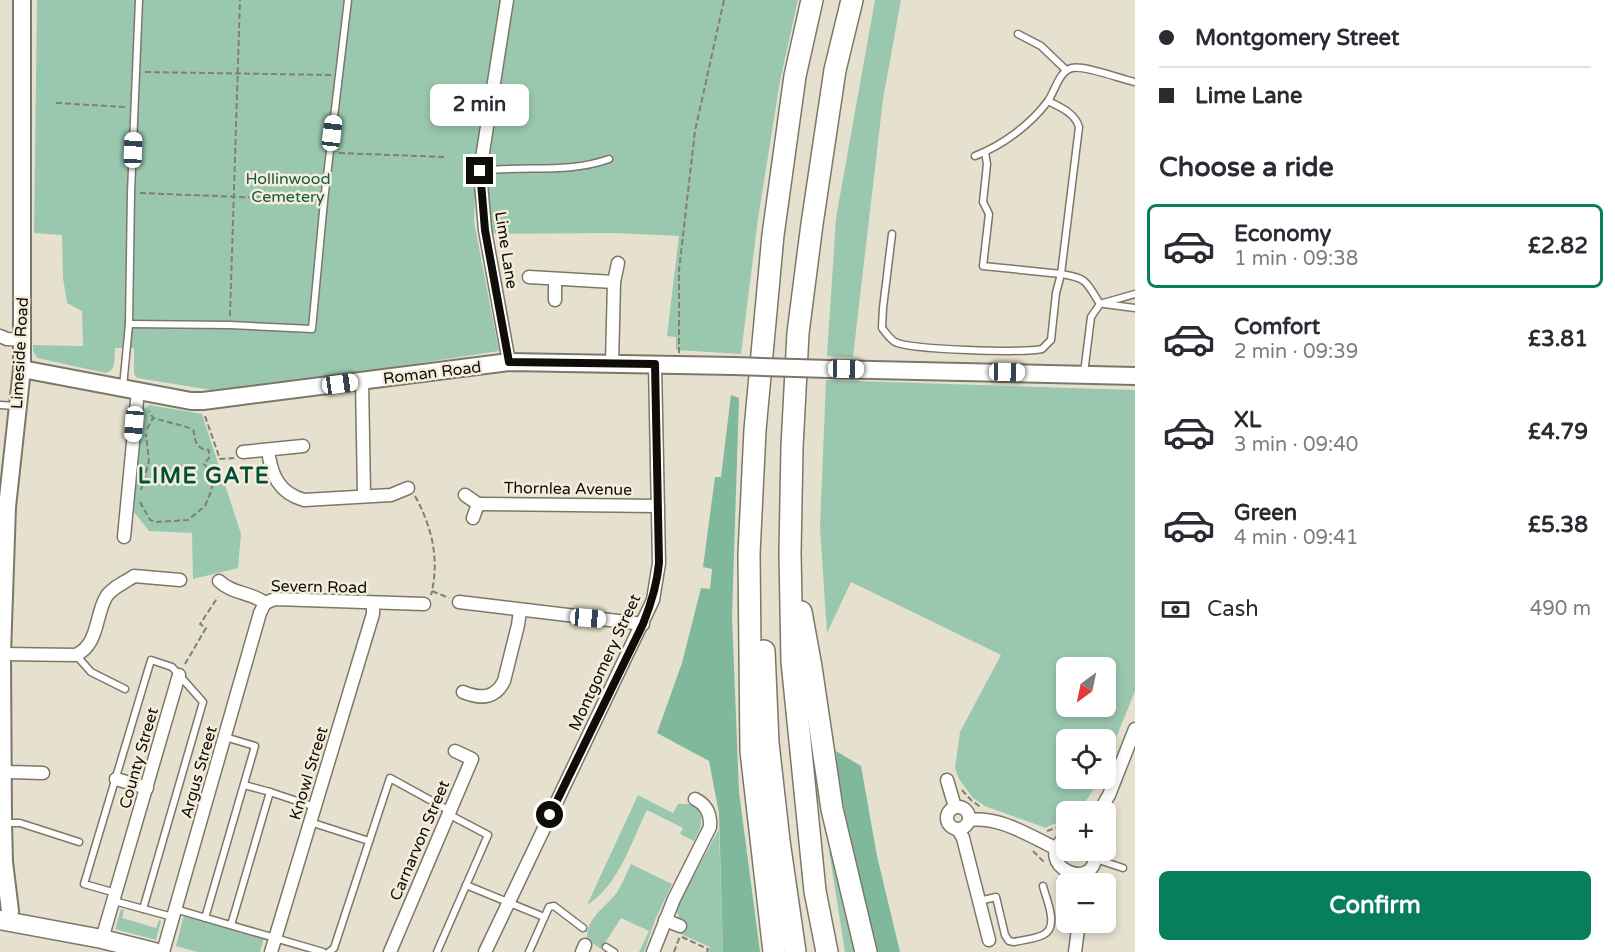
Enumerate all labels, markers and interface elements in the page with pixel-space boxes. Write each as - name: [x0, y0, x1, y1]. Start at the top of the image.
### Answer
- text: Montgomery Street: [1195, 25, 1399, 51]
- text: Lime Lane: [1195, 83, 1302, 109]
- callout: 2 min: [430, 84, 530, 126]
- text: 2 min: [453, 93, 506, 117]
- car: [321, 114, 343, 152]
- car: [123, 132, 143, 168]
- text: Choose a ride: [1159, 151, 1334, 184]
- route end: [466, 157, 493, 184]
- park label: Hollinwood Cemetery: [245, 169, 331, 207]
- street label: Lime Lane: [490, 210, 522, 290]
- icon: car: [1162, 219, 1216, 273]
- text: Economy: [1234, 221, 1331, 247]
- text: £2.82: [1528, 233, 1588, 259]
- text: 1 min · 09:38: [1234, 247, 1358, 271]
- street label: Limeside Road: [7, 297, 33, 410]
- icon: car: [1162, 312, 1216, 366]
- text: Comfort: [1234, 314, 1320, 340]
- text: £3.81: [1528, 326, 1588, 352]
- text: 2 min · 09:39: [1234, 340, 1358, 364]
- street label: Roman Road: [382, 357, 482, 389]
- car: [828, 360, 864, 378]
- car: [989, 363, 1025, 381]
- car: [321, 373, 359, 395]
- car: [123, 405, 145, 443]
- icon: car: [1162, 405, 1216, 459]
- text: XL: [1234, 407, 1261, 433]
- text: £4.79: [1528, 419, 1588, 445]
- text: 3 min · 09:40: [1234, 433, 1358, 457]
- district label: LIME GATE: [138, 463, 270, 489]
- street label: Thornlea Avenue: [504, 478, 632, 500]
- icon: car: [1162, 498, 1216, 552]
- text: Green: [1234, 500, 1297, 526]
- text: £5.38: [1528, 512, 1588, 538]
- text: 4 min · 09:41: [1234, 526, 1358, 550]
- street label: Severn Road: [271, 576, 367, 598]
- street label: Montgomery Street: [564, 591, 645, 734]
- icon: cash: [1159, 593, 1192, 626]
- text: Cash: [1207, 596, 1259, 622]
- text: 490 m: [1530, 597, 1591, 621]
- car: [569, 607, 607, 629]
- north arrow: [1056, 657, 1116, 717]
- map controls: [1056, 657, 1116, 933]
- street label: County Street: [115, 705, 163, 811]
- street label: Argus Street: [176, 724, 222, 821]
- street label: Knowl Street: [285, 724, 333, 822]
- button: locate: [1056, 729, 1116, 789]
- street label: Carnarvon Street: [386, 777, 454, 904]
- route start: [536, 801, 563, 828]
- button: +: [1056, 801, 1116, 861]
- button: Confirm: [1159, 871, 1591, 940]
- button: −: [1056, 873, 1116, 933]

